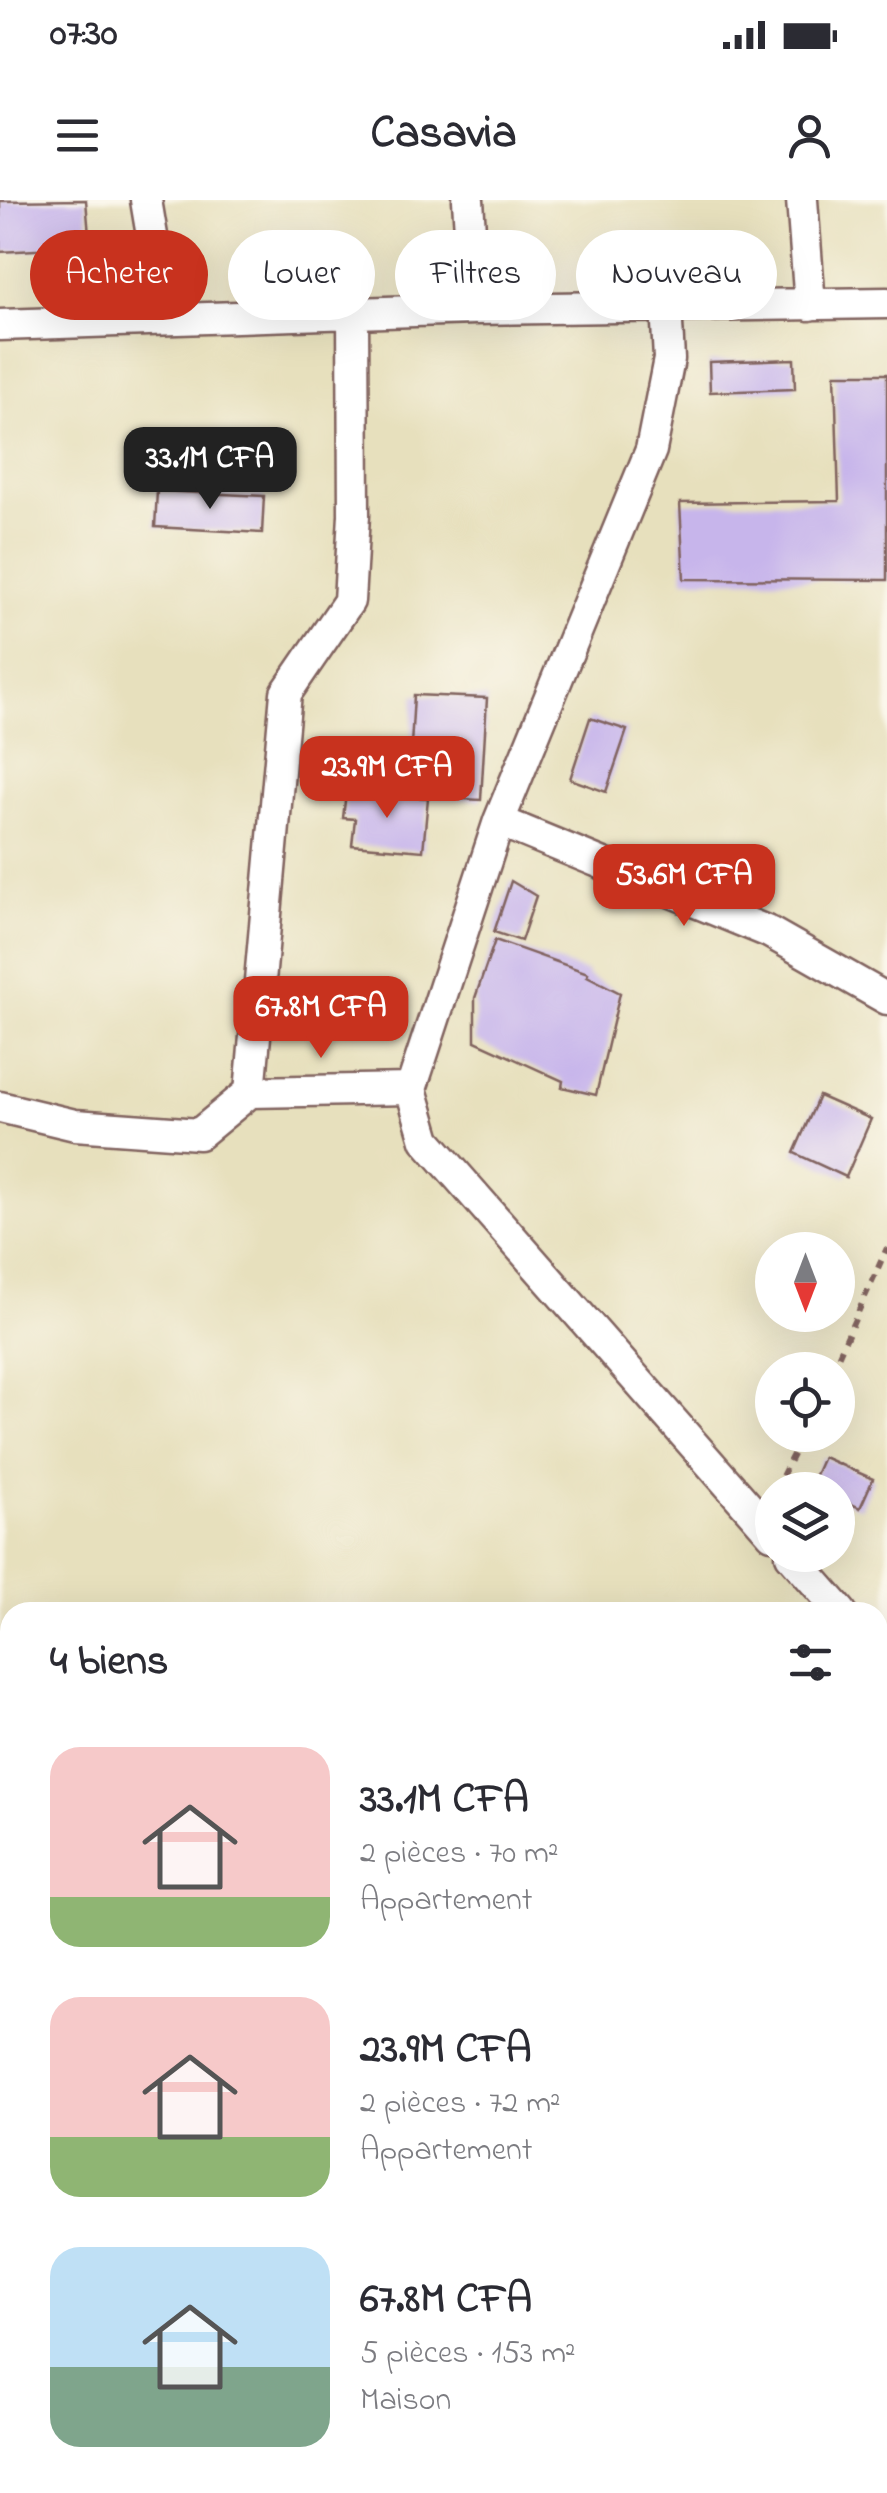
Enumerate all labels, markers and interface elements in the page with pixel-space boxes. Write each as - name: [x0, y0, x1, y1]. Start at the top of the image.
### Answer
- text: 07:30: [50, 7, 117, 63]
- text: Casavia: [371, 102, 516, 168]
- icon: menu: [50, 108, 105, 163]
- icon: person: [782, 108, 837, 163]
- chip: Acheter: [30, 230, 208, 320]
- chip: Louer: [228, 230, 375, 320]
- chip: Filtres: [395, 230, 556, 320]
- chip: Nouveau: [576, 230, 777, 320]
- pin: 33.1M CFA: [96, 427, 324, 512]
- text: 33.1M CFA: [146, 436, 274, 483]
- pin: 23.9M CFA: [273, 736, 501, 821]
- text: 23.9M CFA: [322, 745, 452, 792]
- pin: 53.6M CFA: [570, 844, 798, 929]
- text: 53.6M CFA: [615, 853, 753, 900]
- pin: 67.8M CFA: [207, 976, 435, 1061]
- text: 67.8M CFA: [255, 985, 387, 1032]
- north arrow: [755, 1232, 855, 1332]
- map controls: [755, 1232, 855, 1572]
- button: locate: [755, 1352, 855, 1452]
- button: layers: [755, 1472, 855, 1572]
- text: 4 biens: [50, 1632, 168, 1693]
- icon: filters: [783, 1635, 838, 1690]
- text: 33.1M CFA: [360, 1770, 529, 1831]
- icon: home: [130, 1787, 250, 1907]
- text: 2 pièces · 70 m²: [360, 1831, 558, 1878]
- text: Appartement: [360, 1878, 533, 1925]
- text: 23.9M CFA: [360, 2020, 532, 2081]
- icon: home: [130, 2037, 250, 2157]
- text: 2 pièces · 72 m²: [360, 2081, 560, 2128]
- text: Appartement: [360, 2128, 533, 2175]
- text: 67.8M CFA: [360, 2270, 532, 2331]
- icon: home: [130, 2287, 250, 2407]
- text: 5 pièces · 153 m²: [360, 2331, 576, 2378]
- text: Maison: [360, 2378, 451, 2425]

